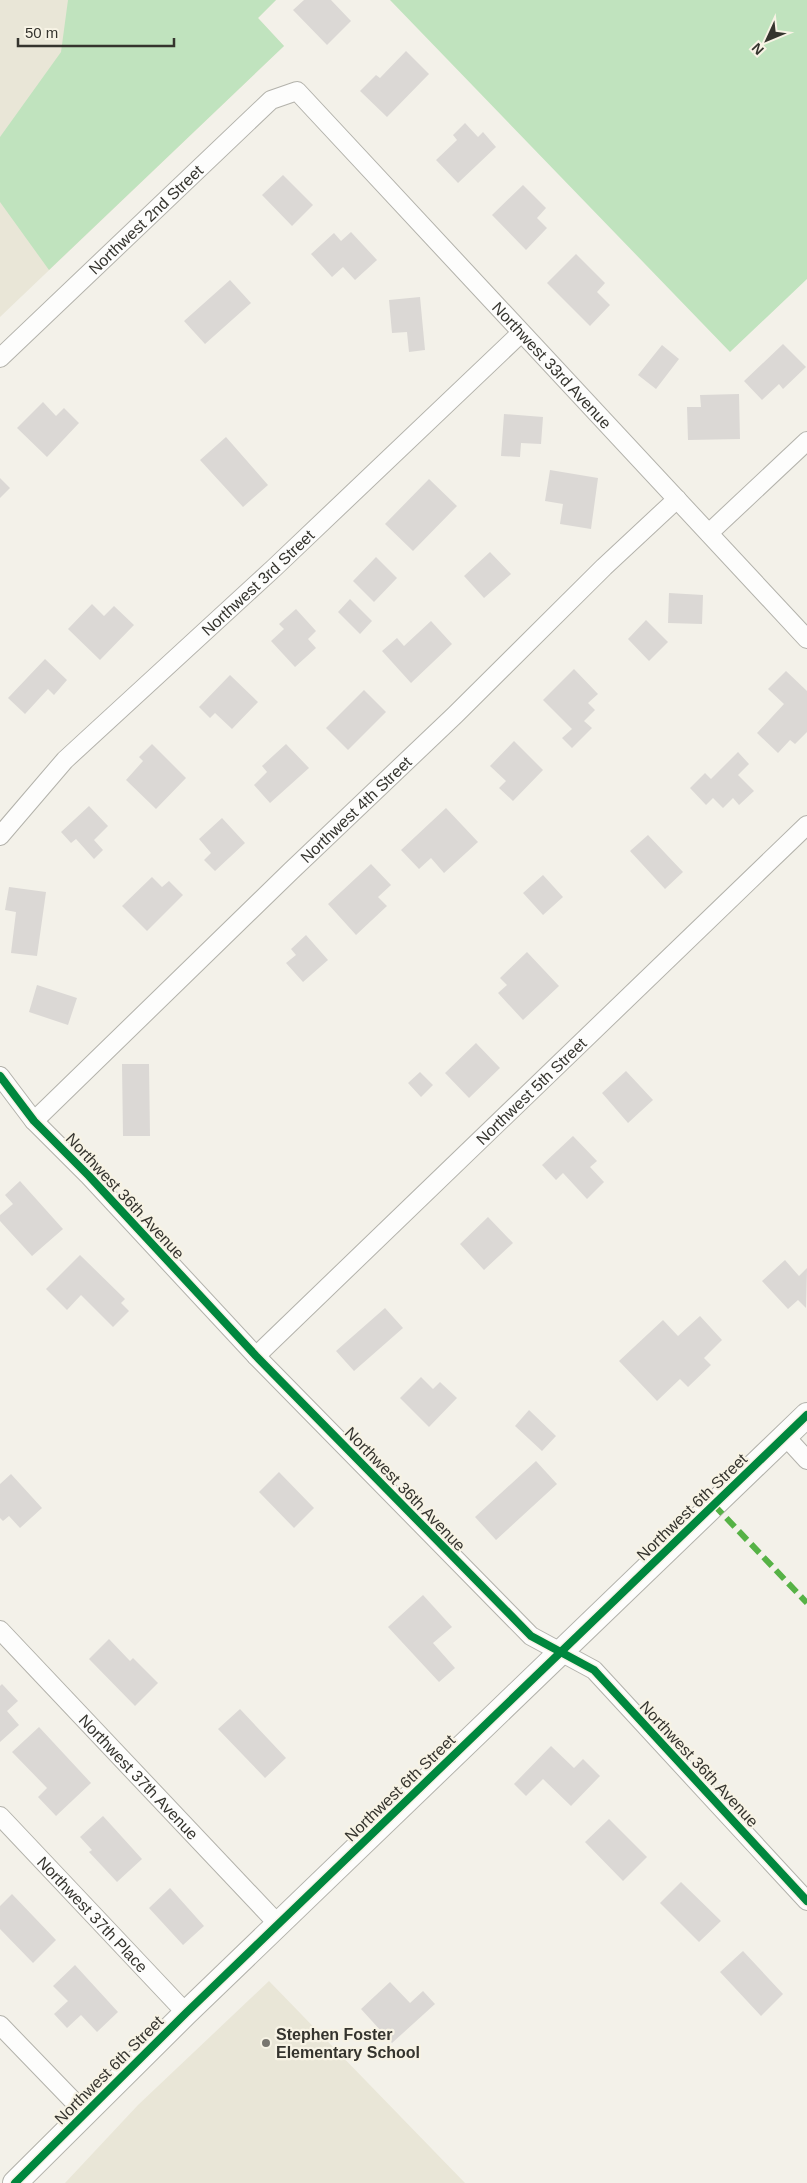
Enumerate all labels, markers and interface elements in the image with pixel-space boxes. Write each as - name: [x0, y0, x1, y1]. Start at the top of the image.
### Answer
- scale bar: [18, 15, 174, 47]
- north arrow: [742, 15, 792, 65]
- text: 50 m: [25, 24, 58, 41]
- text: N: [748, 40, 767, 58]
- street label: Northwest 2nd Street: [85, 161, 206, 277]
- street label: Northwest 33rd Avenue: [489, 298, 615, 432]
- street label: Northwest 3rd Street: [198, 526, 318, 639]
- street label: Northwest 4th Street: [297, 753, 415, 866]
- street label: Northwest 5th Street: [473, 1034, 590, 1148]
- street label: Northwest 36th Avenue: [62, 1130, 188, 1262]
- street label: Northwest 36th Avenue: [342, 1424, 469, 1554]
- street label: Northwest 6th Street: [634, 1450, 751, 1564]
- street label: Northwest 36th Avenue: [636, 1698, 762, 1830]
- street label: Northwest 37th Avenue: [76, 1711, 202, 1843]
- street label: Northwest 6th Street: [342, 1731, 459, 1845]
- street label: Northwest 37th Place: [34, 1853, 151, 1975]
- street label: Northwest 6th Street: [51, 2012, 167, 2128]
- place label: Stephen Foster Elementary School: [276, 2026, 420, 2061]
- marker: Stephen Foster Elementary School: [260, 2037, 272, 2049]

